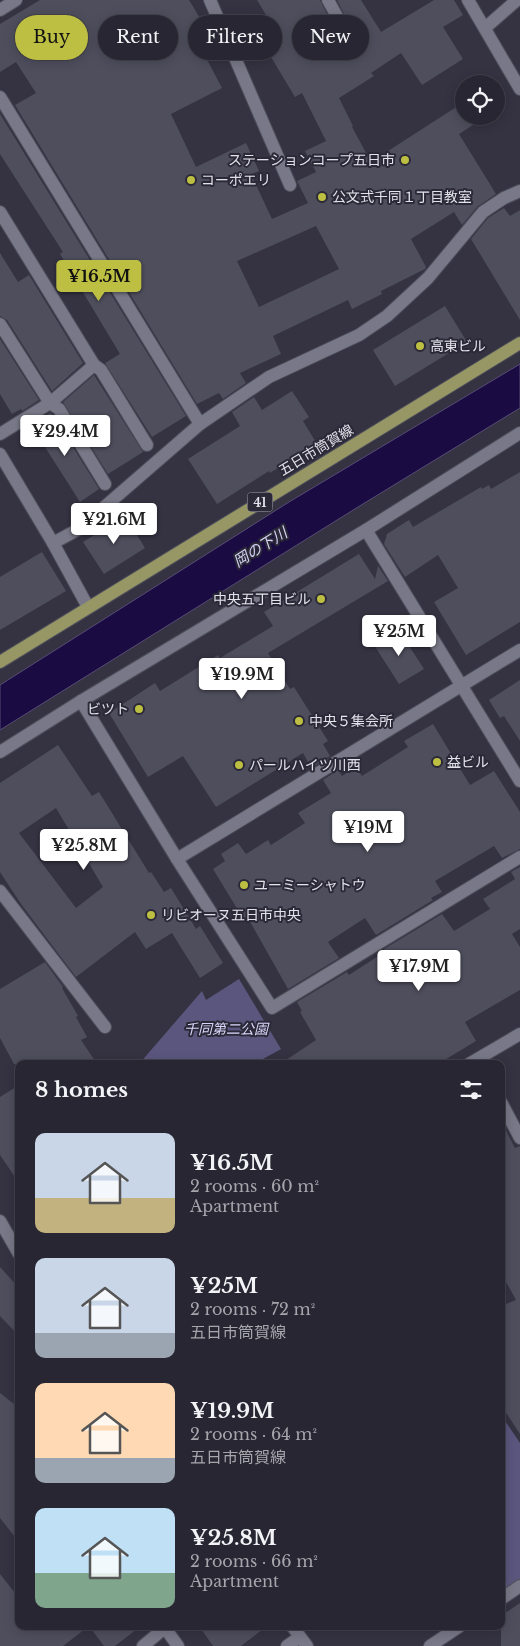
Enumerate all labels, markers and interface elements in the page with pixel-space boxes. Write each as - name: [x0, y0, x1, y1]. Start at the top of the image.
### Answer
- chip: Buy: [15, 15, 88, 60]
- chip: Rent: [98, 15, 178, 60]
- chip: Filters: [188, 15, 282, 60]
- chip: New: [292, 15, 369, 60]
- map controls: [455, 75, 505, 125]
- button: locate: [455, 75, 505, 125]
- place label: ステーションコープ五日市: [228, 151, 395, 169]
- marker: ステーションコープ五日市: [399, 154, 411, 166]
- place label: コーポエリ: [201, 171, 271, 189]
- marker: コーポエリ: [185, 174, 197, 186]
- place label: 公文式千同１丁目教室: [332, 188, 472, 206]
- marker: 公文式千同１丁目教室: [316, 191, 328, 203]
- pin: ¥16.5M: [58, 260, 140, 302]
- text: ¥16.5M: [67, 266, 131, 286]
- place label: 高東ビル: [430, 337, 486, 355]
- marker: 高東ビル: [414, 340, 426, 352]
- pin: ¥29.4M: [24, 414, 106, 457]
- text: ¥29.4M: [31, 421, 99, 441]
- street label: 五日市筒賀線: [275, 421, 357, 479]
- road number: 41: [248, 492, 272, 512]
- pin: ¥21.6M: [73, 502, 155, 545]
- text: ¥21.6M: [82, 509, 146, 529]
- water label: 岡の下川: [230, 522, 292, 571]
- place label: 中央五丁目ビル: [213, 590, 311, 608]
- marker: 中央五丁目ビル: [315, 593, 327, 605]
- pin: ¥25M: [369, 614, 429, 657]
- text: ¥25M: [373, 621, 425, 641]
- pin: ¥19.9M: [201, 658, 283, 700]
- text: ¥19.9M: [210, 664, 274, 684]
- place label: ビツト: [87, 700, 129, 718]
- marker: ビツト: [133, 703, 145, 715]
- place label: 中央５集会所: [309, 712, 393, 730]
- marker: 中央５集会所: [293, 715, 305, 727]
- place label: 益ビル: [447, 753, 489, 771]
- place label: パールハイツ川西: [249, 756, 361, 774]
- marker: 益ビル: [431, 756, 443, 768]
- marker: パールハイツ川西: [233, 759, 245, 771]
- pin: ¥19M: [338, 810, 398, 853]
- text: ¥19M: [343, 817, 393, 837]
- pin: ¥25.8M: [43, 828, 125, 871]
- text: ¥25.8M: [51, 835, 117, 855]
- place label: ユーミーシャトウ: [254, 876, 366, 894]
- marker: ユーミーシャトウ: [238, 879, 250, 891]
- place label: リビオーヌ五日市中央: [161, 906, 301, 924]
- marker: リビオーヌ五日市中央: [145, 909, 157, 921]
- pin: ¥17.9M: [378, 950, 460, 992]
- text: ¥17.9M: [388, 956, 450, 976]
- park label: 千同第二公園: [184, 1020, 270, 1038]
- icon: filters: [457, 1076, 485, 1104]
- text: 8 homes: [35, 1077, 128, 1103]
- text: ¥16.5M: [190, 1150, 273, 1176]
- icon: home: [75, 1153, 135, 1213]
- text: 2 rooms · 60 m²: [190, 1176, 319, 1196]
- text: Apartment: [190, 1196, 279, 1216]
- text: ¥25M: [190, 1273, 258, 1299]
- icon: home: [75, 1278, 135, 1338]
- text: 2 rooms · 72 m²: [190, 1299, 315, 1319]
- text: 五日市筒賀線: [190, 1322, 286, 1342]
- text: ¥19.9M: [190, 1398, 274, 1424]
- icon: home: [75, 1403, 135, 1463]
- text: 2 rooms · 64 m²: [190, 1424, 317, 1444]
- text: 五日市筒賀線: [190, 1447, 286, 1467]
- text: ¥25.8M: [190, 1525, 277, 1551]
- icon: home: [75, 1528, 135, 1588]
- text: 2 rooms · 66 m²: [190, 1551, 318, 1571]
- text: Apartment: [190, 1571, 279, 1591]

